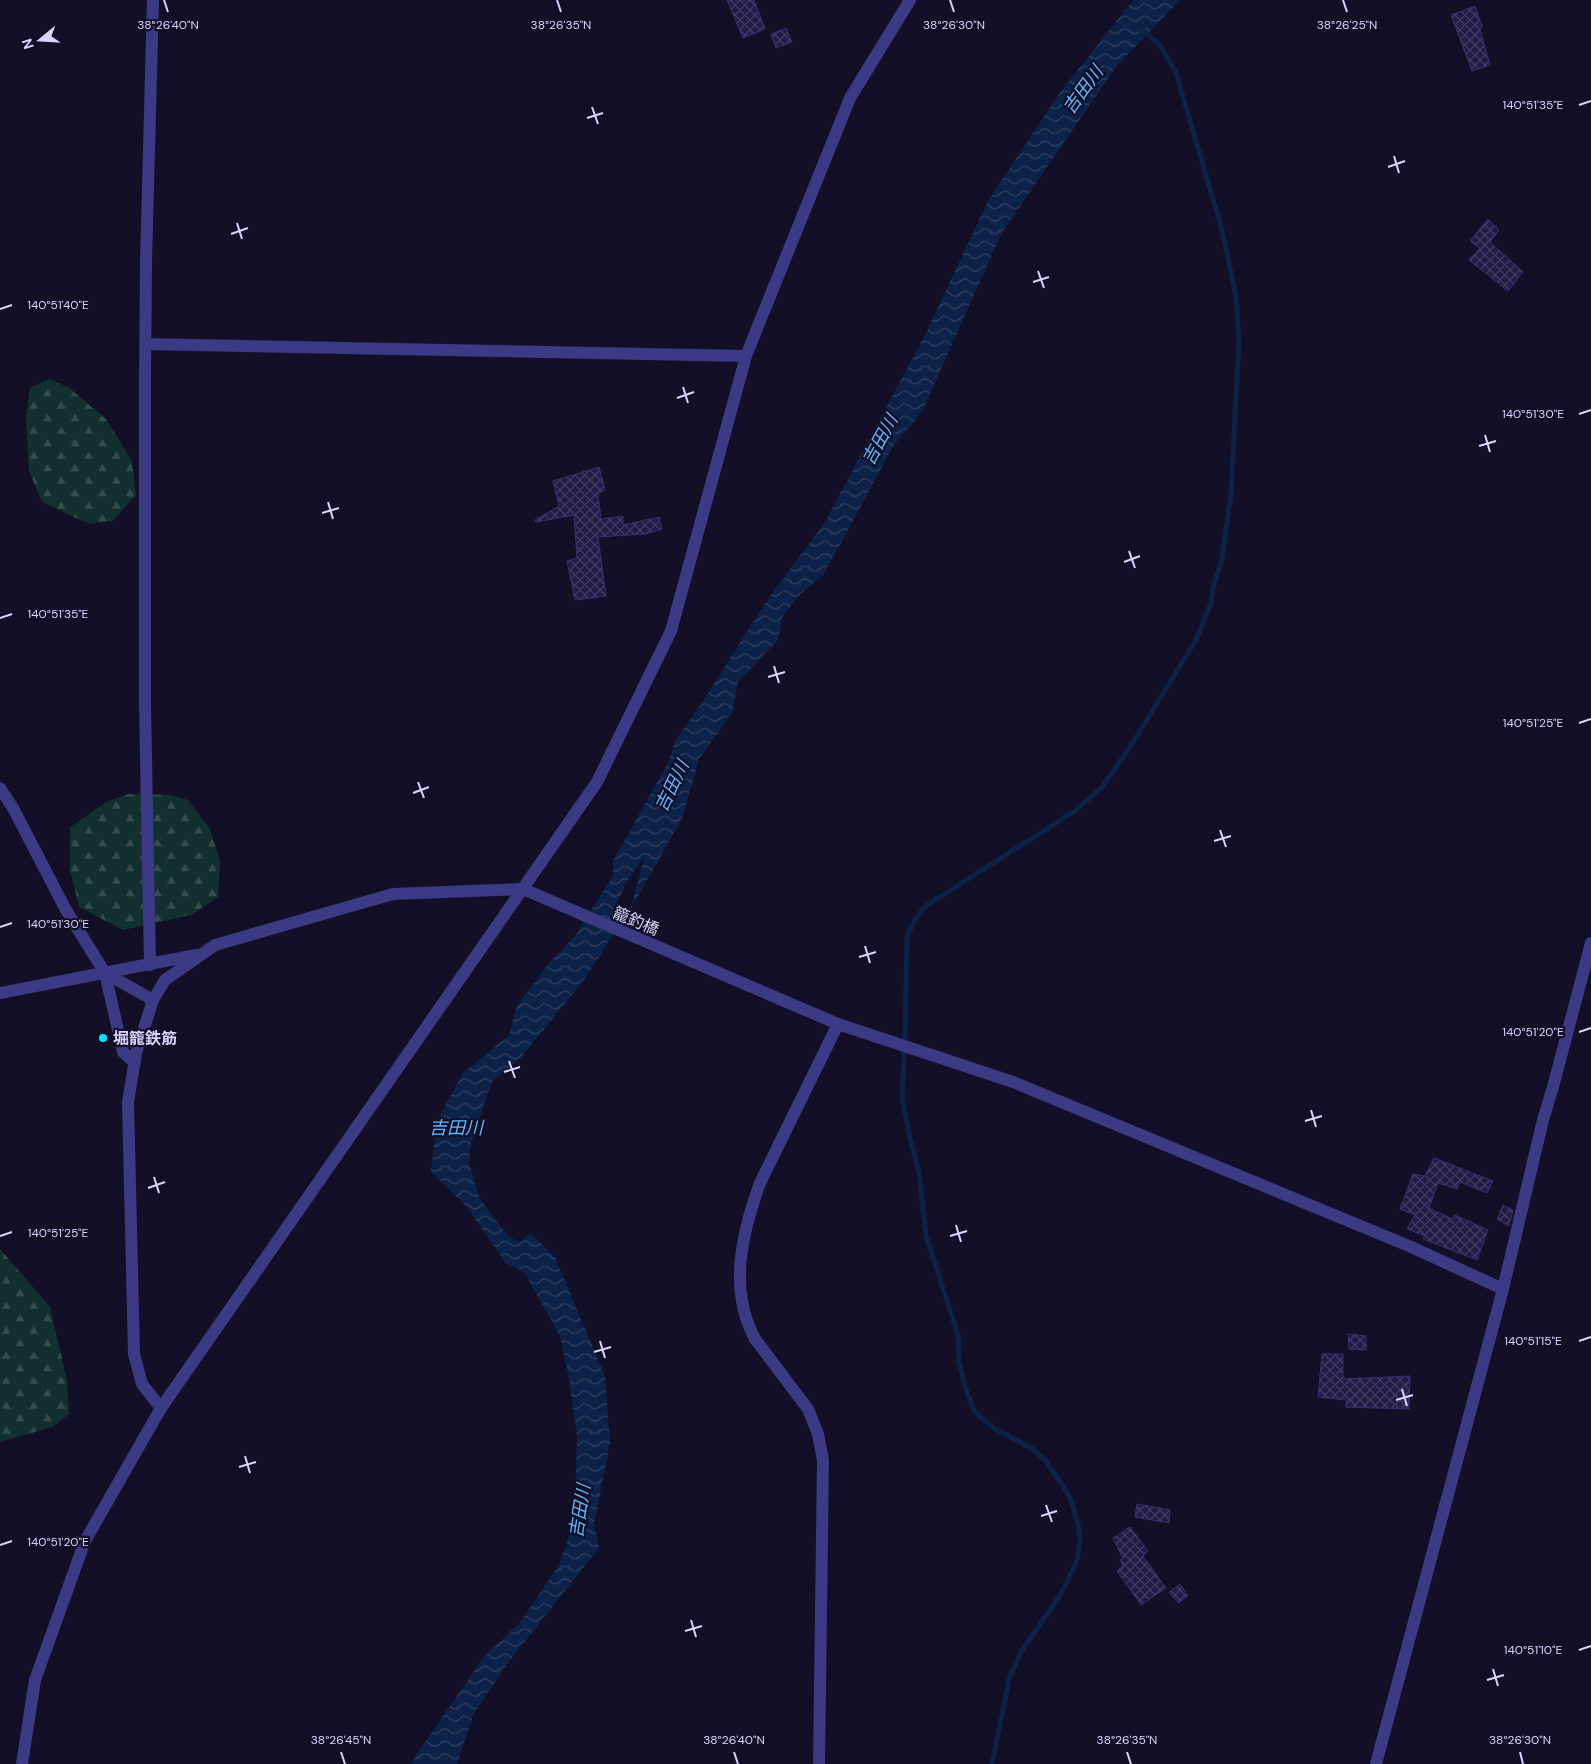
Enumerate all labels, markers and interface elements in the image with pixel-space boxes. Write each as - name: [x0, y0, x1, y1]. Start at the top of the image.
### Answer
- north arrow: [15, 15, 65, 65]
- text: 38°26'40"N: [137, 17, 199, 33]
- text: 38°26'35"N: [531, 17, 591, 33]
- text: 38°26'30"N: [923, 17, 985, 33]
- text: 38°26'25"N: [1317, 17, 1377, 33]
- text: N: [17, 36, 38, 52]
- water label: 吉田川: [1057, 59, 1110, 119]
- text: 140°51'35"E: [1503, 97, 1564, 113]
- text: 140°51'40"E: [27, 297, 89, 313]
- text: 140°51'30"E: [1502, 406, 1564, 422]
- water label: 吉田川: [856, 409, 905, 469]
- text: 140°51'35"E: [28, 606, 89, 622]
- text: 140°51'25"E: [1503, 715, 1564, 731]
- water label: 吉田川: [649, 755, 695, 816]
- street label: 籠釣橋: [610, 902, 662, 940]
- text: 140°51'30"E: [27, 916, 89, 932]
- text: 140°51'20"E: [1502, 1024, 1564, 1040]
- place label: 堀籠鉄筋: [113, 1028, 177, 1049]
- marker: 堀籠鉄筋: [97, 1032, 109, 1044]
- water label: 吉田川: [429, 1116, 485, 1140]
- text: 140°51'25"E: [28, 1225, 89, 1241]
- text: 140°51'15"E: [1504, 1333, 1562, 1349]
- water label: 吉田川: [564, 1480, 596, 1540]
- text: 140°51'20"E: [27, 1534, 89, 1550]
- text: 140°51'10"E: [1504, 1642, 1562, 1658]
- text: 38°26'45"N: [311, 1732, 371, 1748]
- text: 38°26'40"N: [703, 1732, 765, 1748]
- text: 38°26'35"N: [1097, 1732, 1157, 1748]
- text: 38°26'30"N: [1489, 1732, 1551, 1748]

